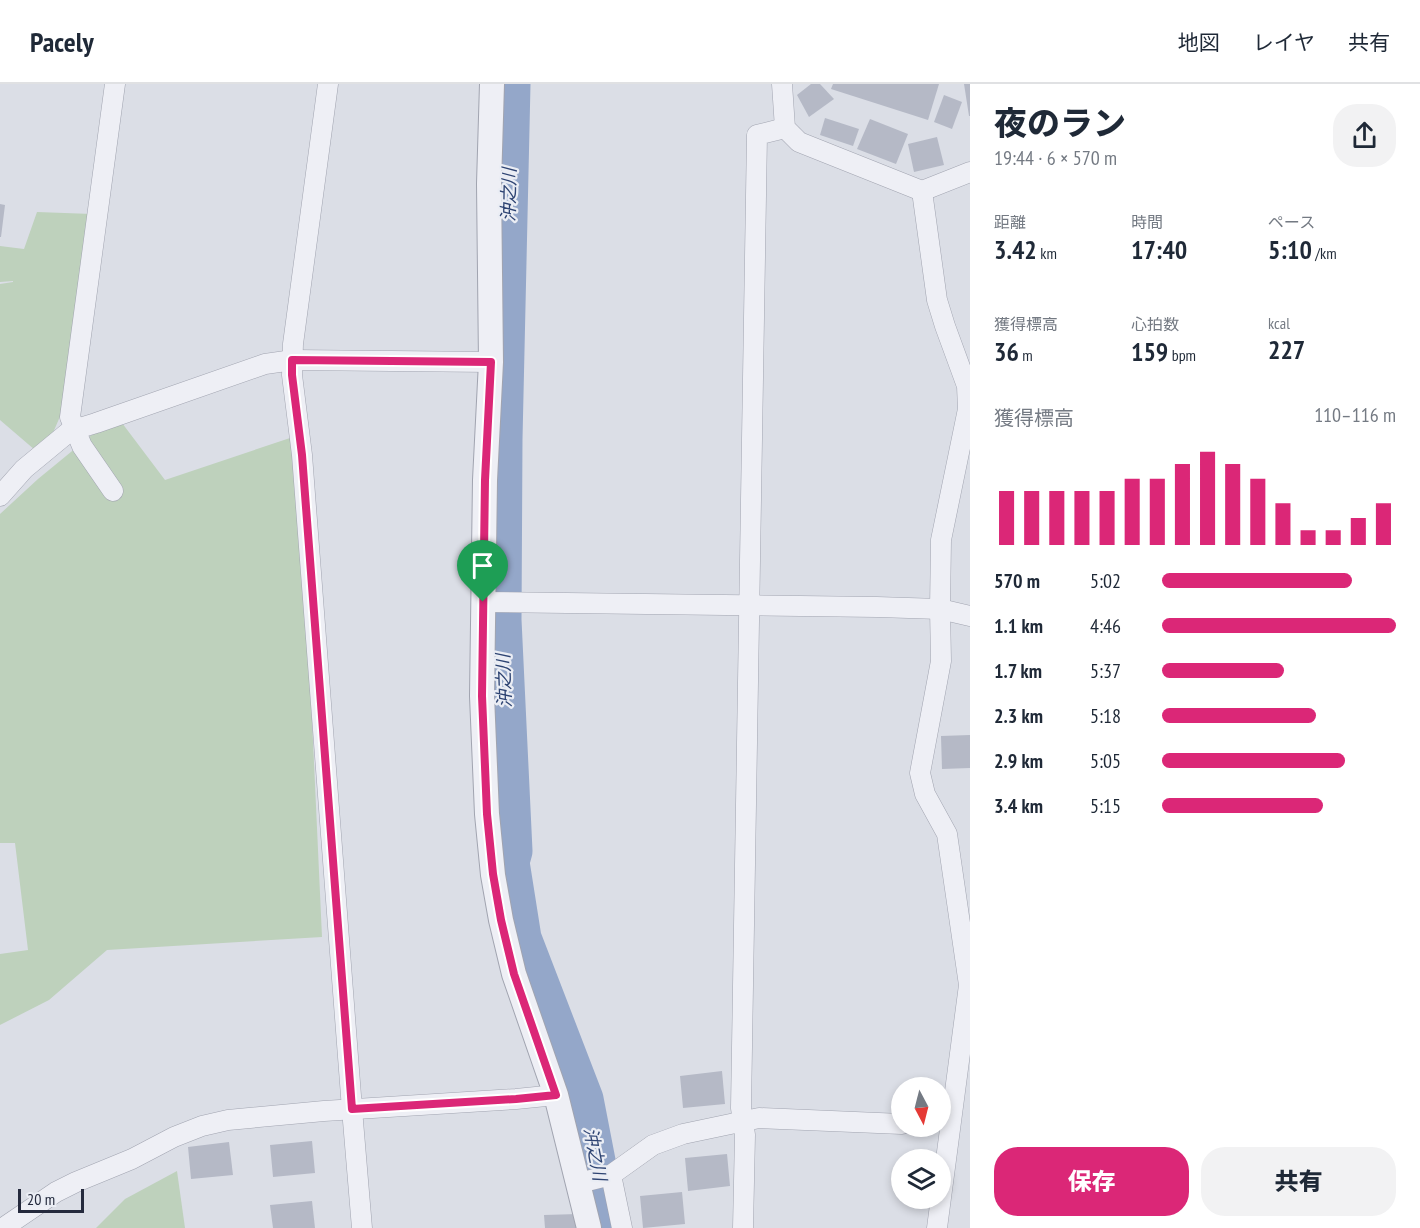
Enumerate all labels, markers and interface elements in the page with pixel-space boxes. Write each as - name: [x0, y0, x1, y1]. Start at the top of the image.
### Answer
- text: Pacely: [30, 23, 94, 60]
- text: 地図: [1178, 29, 1220, 56]
- text: レイヤ: [1253, 29, 1315, 56]
- text: 共有: [1348, 29, 1390, 56]
- text: 夜のラン: [994, 101, 1126, 144]
- button: share: [1333, 104, 1396, 167]
- text: 19:44 · 6 × 570 m: [994, 145, 1117, 171]
- water label: 沖之川: [497, 166, 521, 222]
- text: 距離: [994, 212, 1026, 232]
- text: 時間: [1131, 212, 1163, 232]
- text: ペース: [1268, 212, 1315, 232]
- text: 3.42: [994, 233, 1037, 266]
- text: 17:40: [1131, 233, 1187, 266]
- text: 5:10: [1268, 233, 1312, 266]
- text: km: [1037, 243, 1057, 263]
- text: /km: [1312, 243, 1337, 263]
- text: kcal: [1268, 313, 1290, 333]
- text: 獲得標高: [994, 314, 1058, 334]
- text: 心拍数: [1131, 314, 1179, 334]
- text: 227: [1268, 333, 1305, 366]
- text: 36: [994, 335, 1019, 368]
- text: 159: [1131, 335, 1168, 368]
- text: m: [1019, 345, 1033, 365]
- text: bpm: [1168, 345, 1196, 365]
- text: 110–116 m: [1314, 402, 1396, 428]
- text: 獲得標高: [994, 405, 1074, 431]
- pin: [457, 540, 508, 602]
- icon: arrive: [466, 549, 499, 582]
- text: 570 m: [994, 568, 1040, 594]
- text: 5:02: [1090, 568, 1121, 594]
- text: 1.1 km: [994, 613, 1043, 639]
- text: 4:46: [1090, 613, 1121, 639]
- water label: 沖之川: [491, 652, 516, 708]
- text: 1.7 km: [994, 658, 1042, 684]
- text: 5:37: [1090, 658, 1121, 684]
- text: 2.3 km: [994, 703, 1043, 729]
- text: 5:18: [1090, 703, 1121, 729]
- text: 2.9 km: [994, 748, 1043, 774]
- text: 5:05: [1090, 748, 1121, 774]
- text: 3.4 km: [994, 793, 1043, 819]
- text: 5:15: [1090, 793, 1121, 819]
- north arrow: [891, 1077, 951, 1137]
- map controls: [891, 1077, 951, 1209]
- water label: 沖之川: [579, 1125, 612, 1185]
- button: 保存: [994, 1147, 1189, 1216]
- button: 共有: [1201, 1147, 1396, 1216]
- button: layers: [891, 1149, 951, 1209]
- scale bar: [18, 1186, 84, 1214]
- text: 20 m: [27, 1189, 55, 1209]

